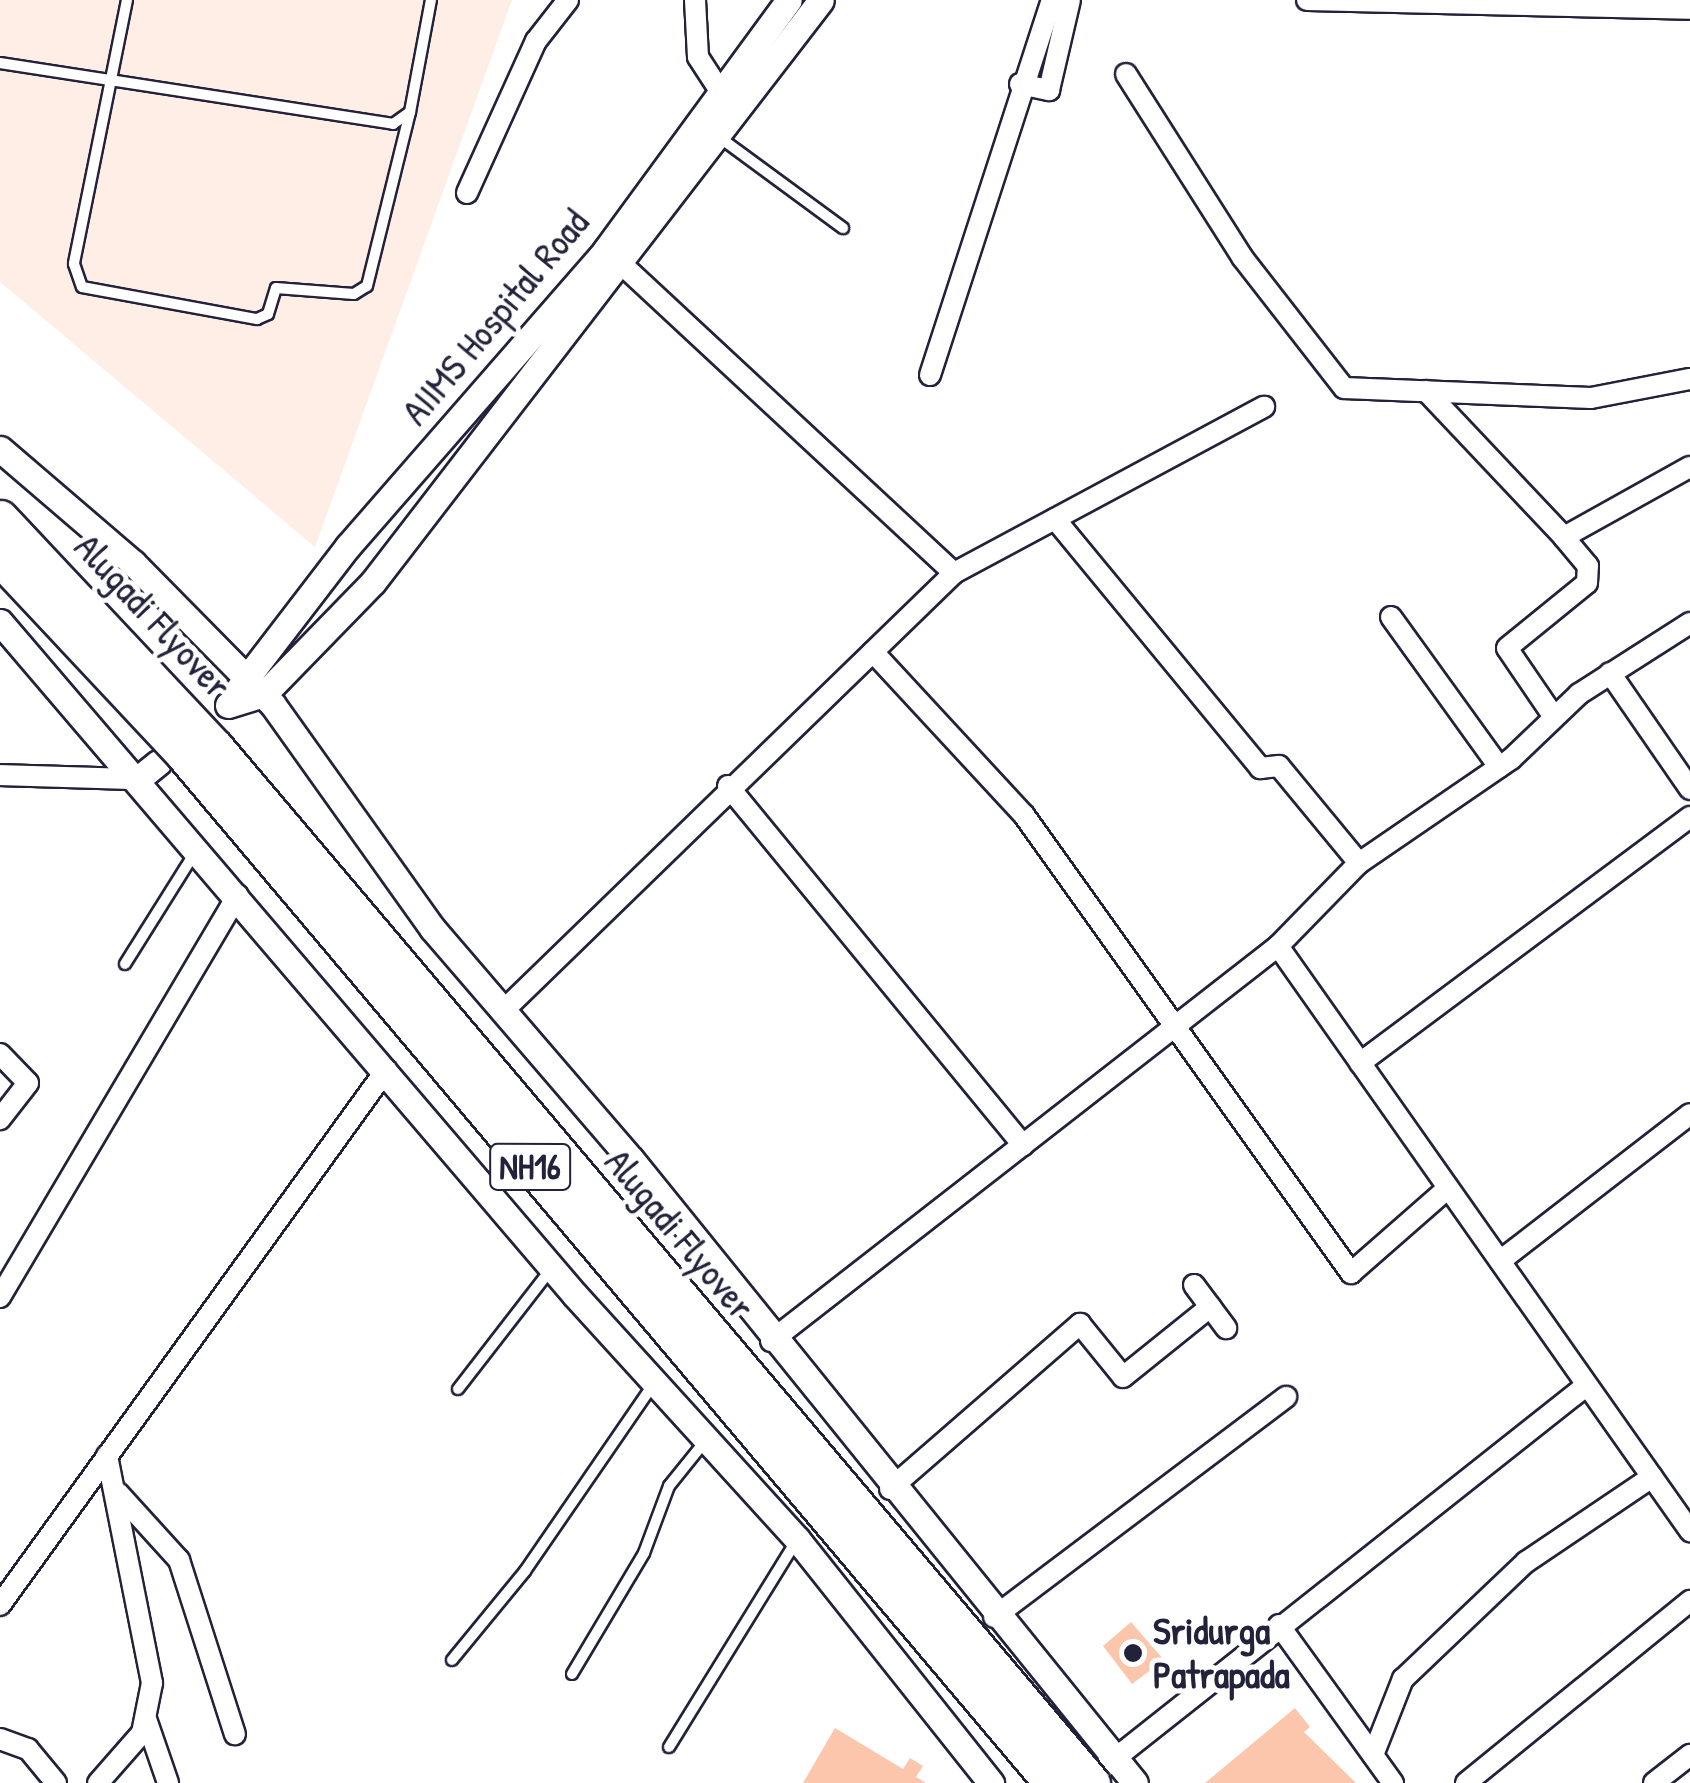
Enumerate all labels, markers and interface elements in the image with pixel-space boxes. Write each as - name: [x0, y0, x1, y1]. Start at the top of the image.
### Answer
- street label: AIIMS Hospital Road: [392, 200, 598, 434]
- street label: Alugadi Flyover: [65, 524, 241, 708]
- road number: NH16: [488, 1137, 572, 1197]
- street label: Alugadi Flyover: [596, 1140, 764, 1328]
- place label: Sridurga Patrapada: [1153, 1608, 1290, 1698]
- marker: Sridurga Patrapada: [1122, 1642, 1144, 1664]

